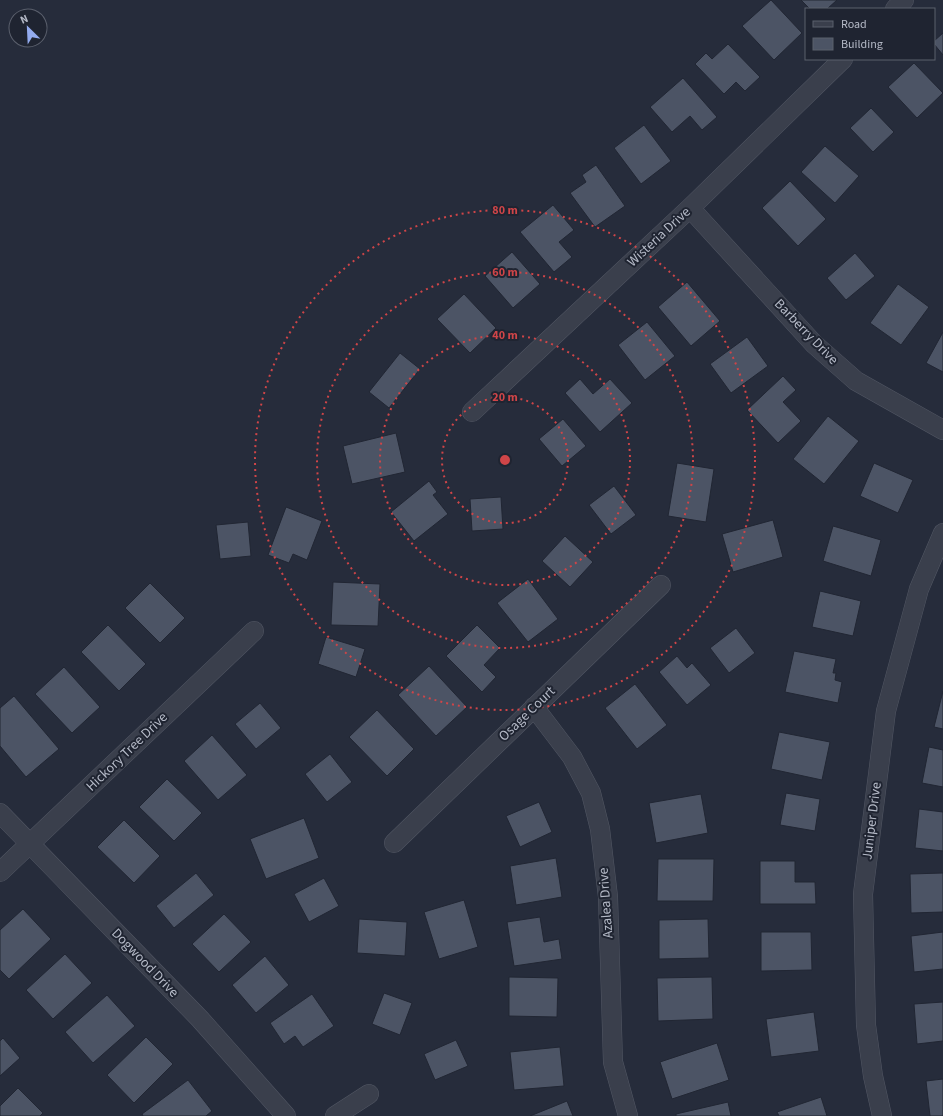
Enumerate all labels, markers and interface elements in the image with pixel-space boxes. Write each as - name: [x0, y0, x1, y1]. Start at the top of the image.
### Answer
- north arrow: [8, 8, 48, 48]
- legend: [805, 8, 935, 60]
- text: N: [18, 11, 31, 28]
- text: Road: [841, 16, 867, 33]
- text: Building: [841, 36, 883, 53]
- text: 80 m: [492, 202, 518, 219]
- street label: Wisteria Drive: [623, 202, 695, 272]
- text: 60 m: [492, 264, 518, 281]
- street label: Barberry Drive: [769, 295, 843, 369]
- text: 40 m: [492, 327, 518, 344]
- text: 20 m: [492, 389, 518, 406]
- centre of rings: [498, 453, 512, 467]
- street label: Osage Court: [494, 682, 560, 746]
- street label: Hickory Tree Drive: [82, 708, 172, 796]
- street label: Juniper Drive: [857, 781, 887, 861]
- street label: Azalea Drive: [594, 867, 618, 939]
- street label: Dogwood Drive: [107, 924, 183, 1002]

